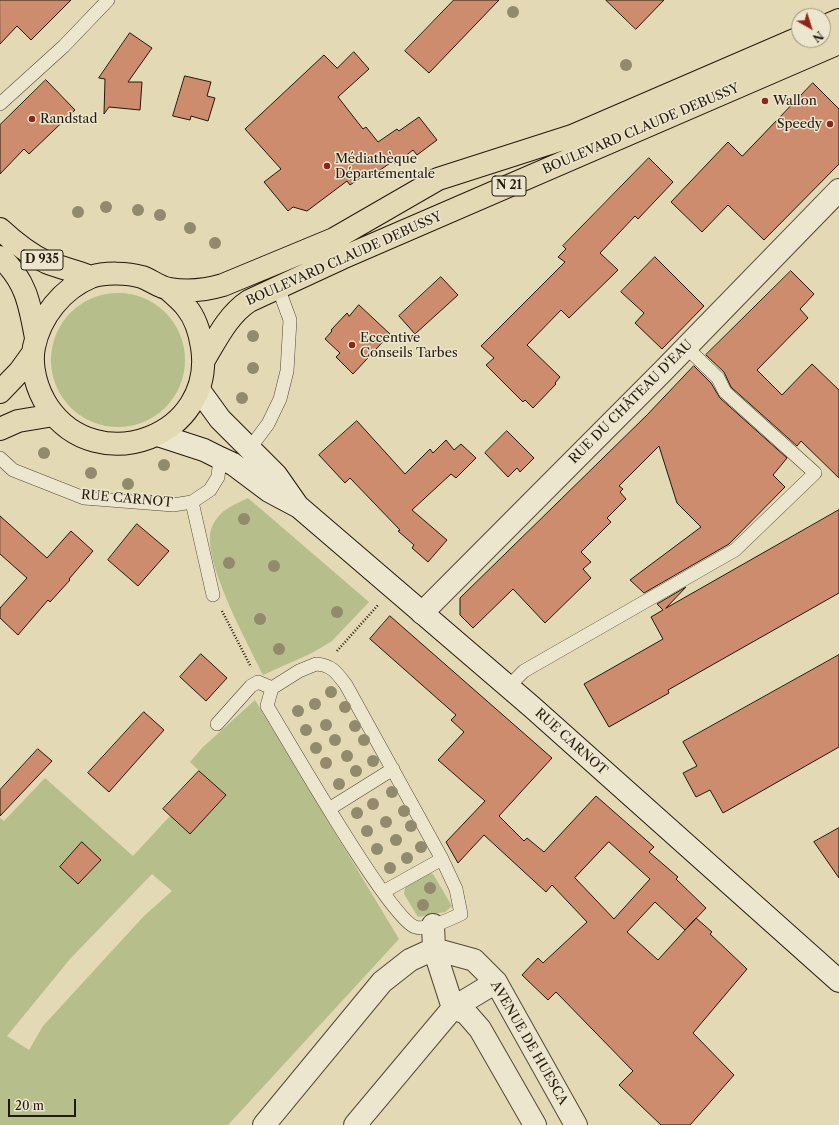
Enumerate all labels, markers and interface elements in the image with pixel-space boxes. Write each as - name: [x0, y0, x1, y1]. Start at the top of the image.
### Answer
- north arrow: [791, 8, 831, 48]
- text: N: [810, 28, 826, 45]
- street label: BOULEVARD CLAUDE DEBUSSY: [540, 80, 742, 178]
- place label: Wallon: [773, 93, 817, 109]
- marker: Wallon: [760, 96, 770, 106]
- place label: Randstad: [40, 111, 97, 127]
- marker: Randstad: [27, 114, 37, 124]
- place label: Speedy: [777, 116, 822, 132]
- marker: Speedy: [825, 119, 835, 129]
- place label: Médiathèque Départementale: [335, 151, 435, 182]
- marker: Médiathèque Départementale: [322, 161, 332, 171]
- road number: N 21: [492, 176, 526, 196]
- street label: BOULEVARD CLAUDE DEBUSSY: [244, 209, 444, 309]
- road number: D 935: [21, 250, 63, 270]
- place label: Eccentive Conseils Tarbes: [360, 330, 458, 361]
- street label: RUE DU CHÂTEAU D'EAU: [566, 337, 696, 467]
- marker: Eccentive Conseils Tarbes: [347, 340, 357, 350]
- street label: RUE CARNOT: [80, 487, 174, 511]
- street label: RUE CARNOT: [532, 705, 610, 779]
- street label: AVENUE DE HUESCA: [487, 978, 571, 1108]
- scale bar: [10, 1091, 78, 1117]
- text: 20 m: [15, 1098, 44, 1113]

